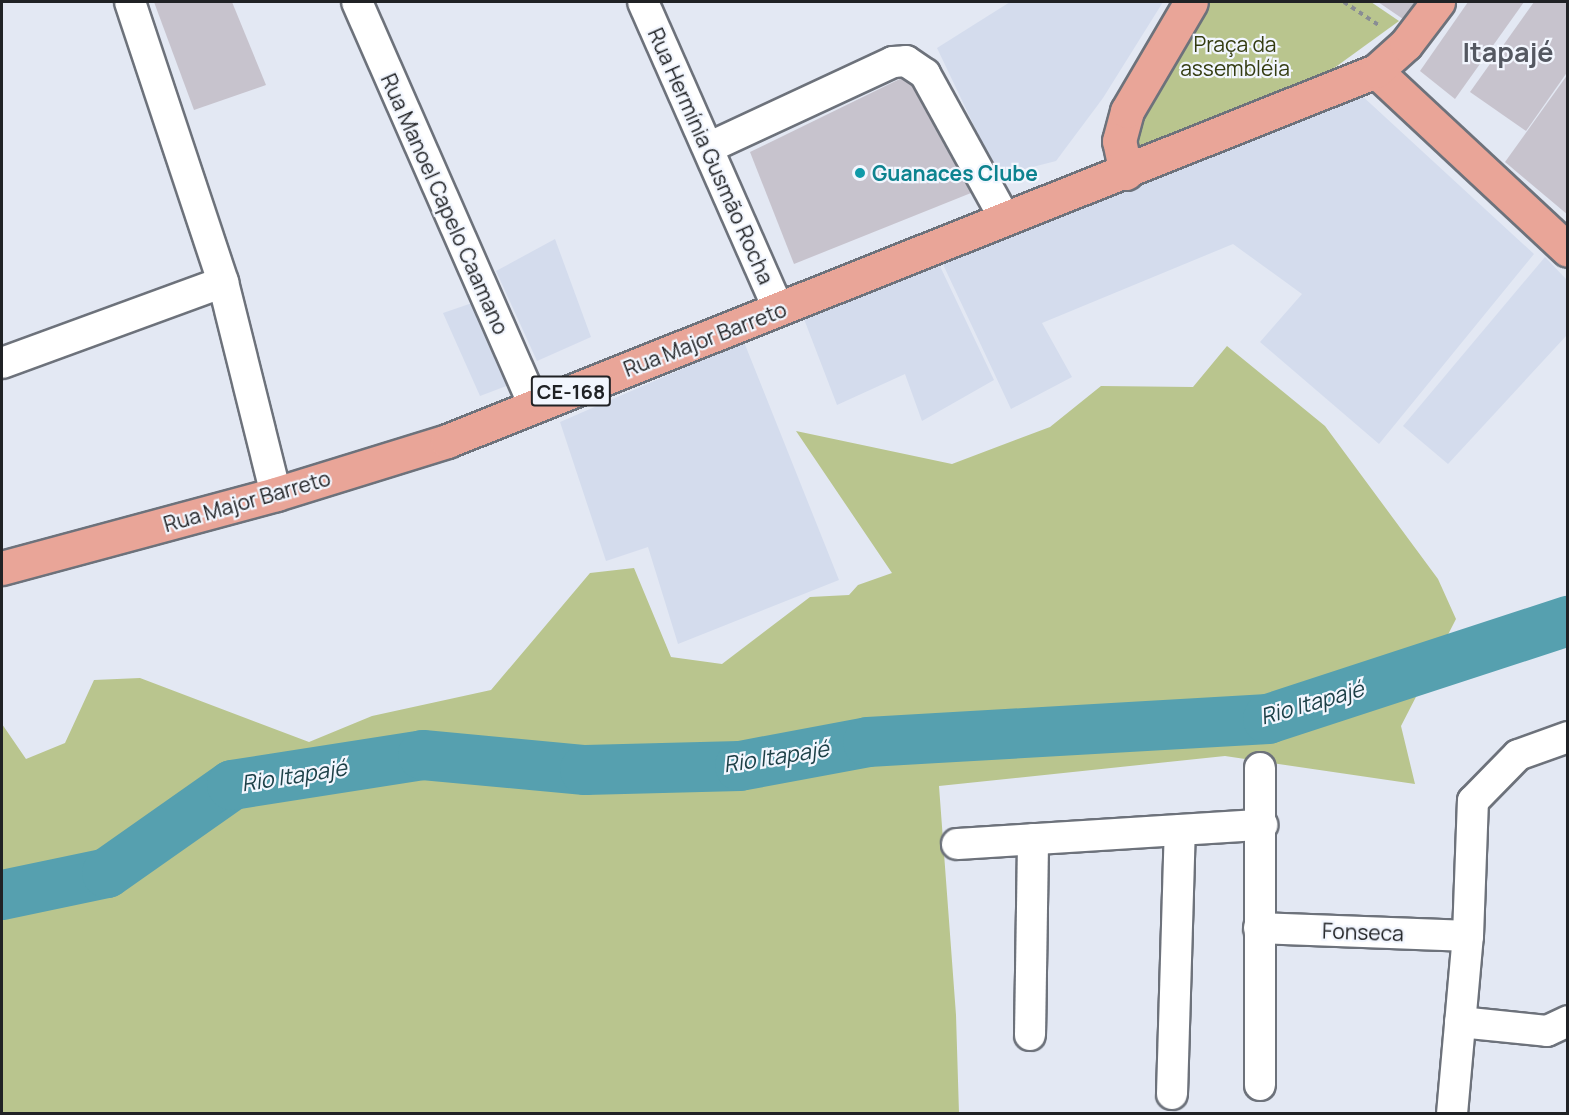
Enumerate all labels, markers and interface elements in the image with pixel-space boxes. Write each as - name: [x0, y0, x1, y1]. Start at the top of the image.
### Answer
- street label: Rua Hermínia Gusmão Rocha: [643, 24, 779, 288]
- park label: Praça da assembléia: [1180, 31, 1290, 81]
- district label: Itapajé: [1462, 36, 1554, 68]
- street label: Rua Manoel Capelo Caamano: [376, 70, 514, 338]
- place label: Guanaces Clube: [872, 160, 1038, 186]
- marker: Guanaces Clube: [853, 166, 867, 180]
- street label: Rua Major Barreto: [620, 296, 790, 382]
- road number: CE-168: [530, 374, 612, 408]
- street label: Rua Major Barreto: [161, 465, 333, 537]
- water label: Rio Itapajé: [1257, 676, 1367, 730]
- water label: Rio Itapajé: [721, 736, 831, 778]
- water label: Rio Itapajé: [239, 755, 349, 797]
- street label: Fonseca: [1322, 918, 1404, 946]

